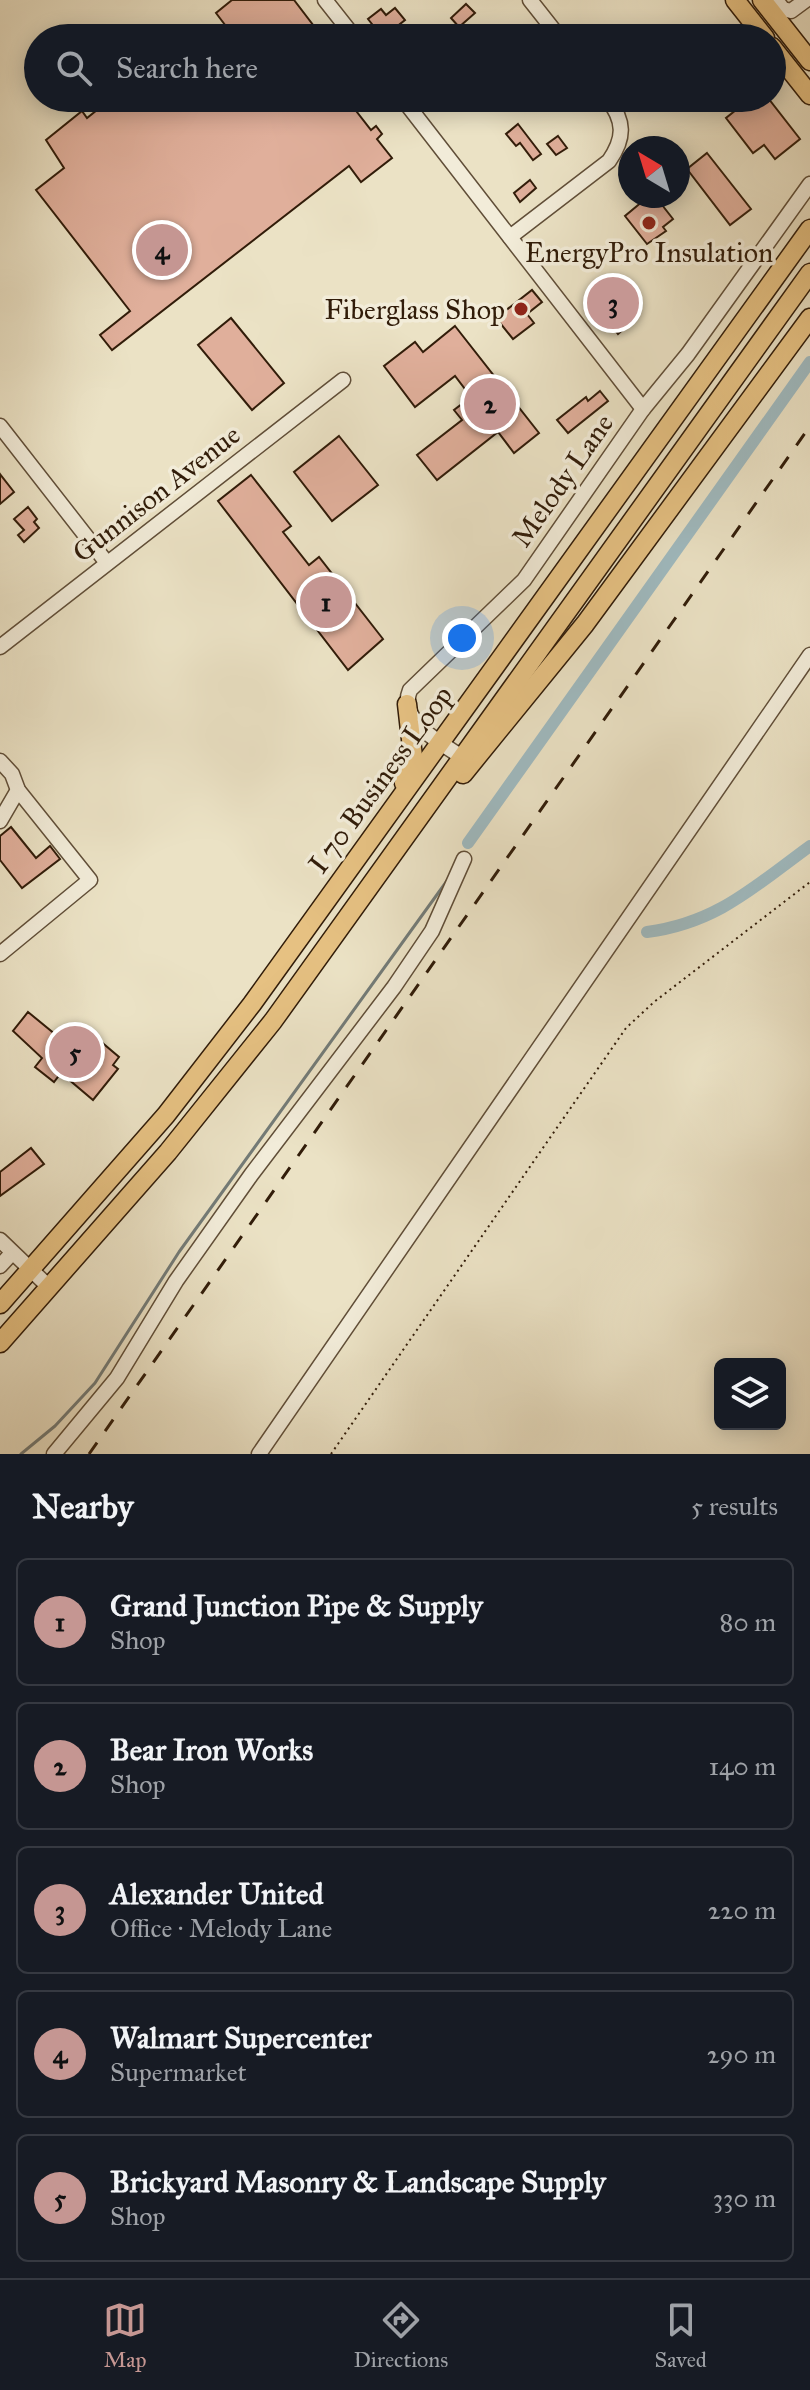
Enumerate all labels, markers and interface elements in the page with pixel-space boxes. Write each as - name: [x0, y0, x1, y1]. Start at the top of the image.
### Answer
- search box: [24, 24, 786, 112]
- icon: search: [52, 46, 96, 90]
- text: Search here: [116, 50, 258, 86]
- north arrow: [618, 136, 690, 208]
- marker: EnergyPro Insulation: [640, 214, 658, 232]
- pin: 4: [136, 220, 188, 280]
- place label: EnergyPro Insulation: [525, 235, 773, 270]
- pin: 3: [587, 273, 639, 333]
- place label: Fiberglass Shop: [325, 292, 505, 327]
- marker: Fiberglass Shop: [512, 300, 530, 318]
- pin: 2: [464, 374, 516, 434]
- street label: Melody Lane: [504, 407, 621, 554]
- street label: Gunnison Avenue: [65, 417, 247, 570]
- pin: 1: [300, 572, 352, 632]
- your location: [442, 618, 482, 658]
- street label: I 70 Business Loop: [301, 679, 460, 880]
- pin: 5: [49, 1022, 101, 1082]
- map controls: [714, 1358, 786, 1430]
- button: layers: [714, 1358, 786, 1430]
- text: Nearby: [32, 1486, 134, 1527]
- text: 5 results: [691, 1490, 778, 1522]
- text: Grand Junction Pipe & Supply: [110, 1588, 483, 1624]
- text: 1: [55, 1606, 65, 1638]
- text: 80 m: [720, 1606, 776, 1638]
- text: Shop: [110, 1624, 166, 1656]
- text: Bear Iron Works: [110, 1732, 313, 1768]
- text: 2: [54, 1750, 66, 1782]
- text: 140 m: [709, 1750, 776, 1782]
- text: Shop: [110, 1768, 166, 1800]
- text: Alexander United: [110, 1876, 324, 1912]
- text: 3: [55, 1894, 65, 1926]
- text: 220 m: [708, 1894, 776, 1926]
- text: Office · Melody Lane: [110, 1912, 332, 1944]
- text: Walmart Supercenter: [110, 2020, 372, 2056]
- text: 4: [53, 2038, 67, 2070]
- text: 290 m: [707, 2038, 776, 2070]
- text: Supermarket: [110, 2056, 247, 2088]
- text: Brickyard Masonry & Landscape Supply: [110, 2164, 606, 2200]
- text: 5: [54, 2182, 66, 2214]
- text: 330 m: [713, 2182, 776, 2214]
- text: Shop: [110, 2200, 166, 2232]
- tab: Map: [103, 2298, 147, 2373]
- tab: Directions: [353, 2298, 448, 2373]
- tab: Saved: [655, 2298, 707, 2373]

